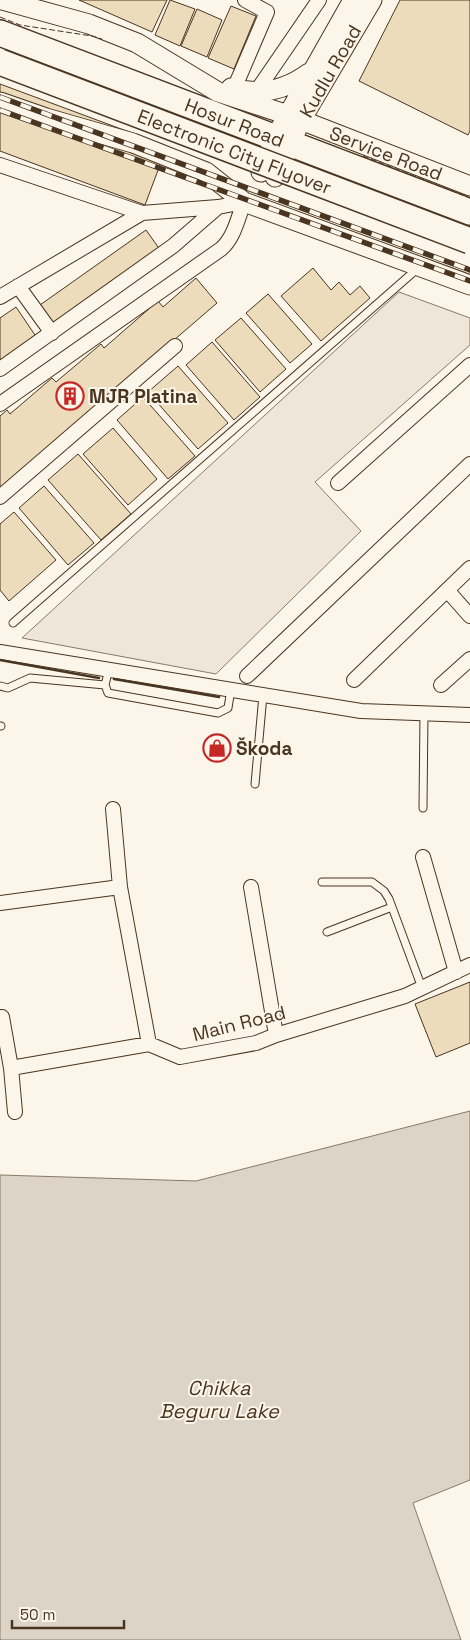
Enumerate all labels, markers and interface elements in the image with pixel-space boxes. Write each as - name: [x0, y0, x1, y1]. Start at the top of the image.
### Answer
- street label: Kudlu Road: [294, 20, 367, 122]
- street label: Hosur Road: [181, 93, 288, 153]
- street label: Electronic City Flyover: [134, 103, 335, 200]
- street label: Service Road: [326, 120, 446, 186]
- building icon: MJR Platina: [55, 381, 85, 411]
- place label: MJR Platina: [89, 384, 197, 409]
- shop icon: Škoda: [202, 733, 232, 763]
- place label: Škoda: [236, 736, 292, 761]
- street label: Main Road: [190, 1000, 288, 1047]
- water label: Chikka Beguru Lake: [159, 1375, 280, 1424]
- scale bar: [12, 1598, 125, 1630]
- text: 50 m: [20, 1605, 55, 1624]

